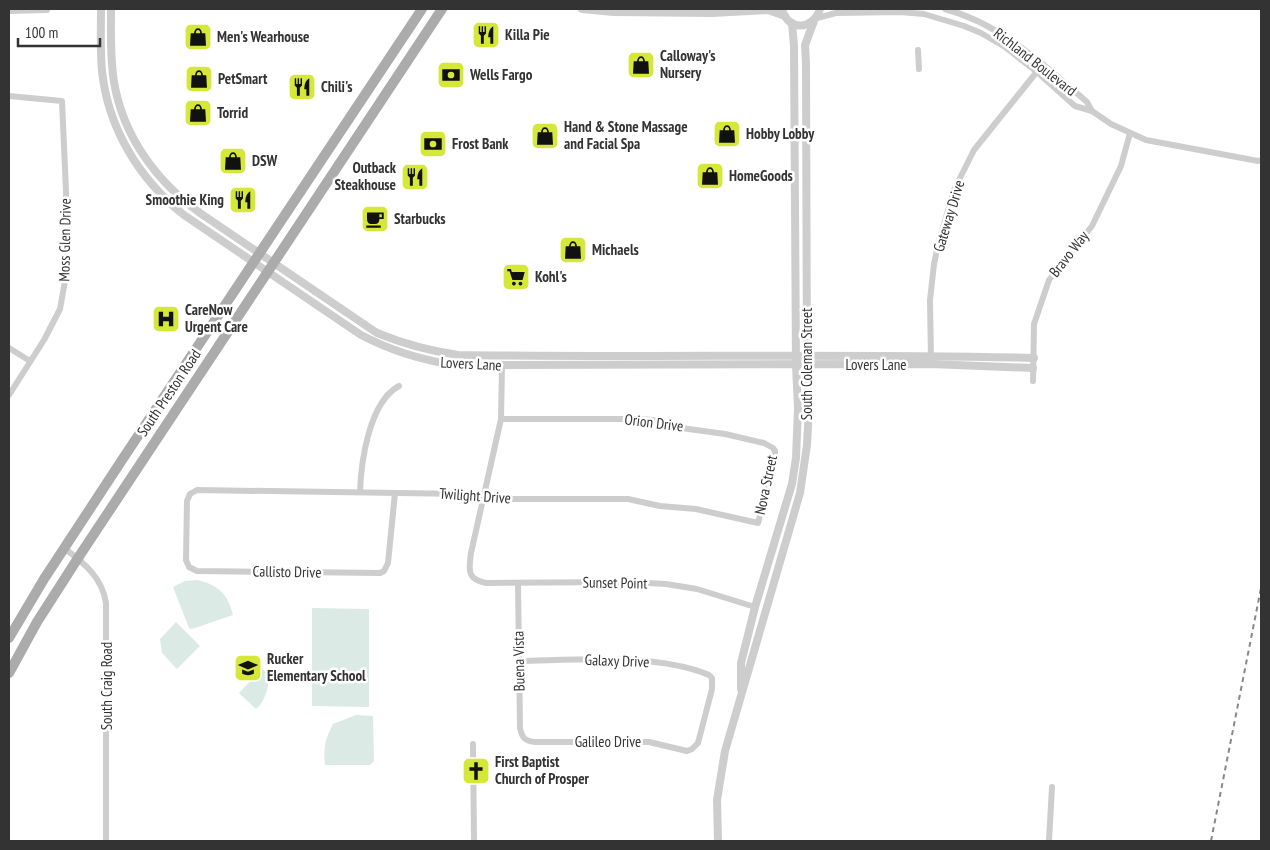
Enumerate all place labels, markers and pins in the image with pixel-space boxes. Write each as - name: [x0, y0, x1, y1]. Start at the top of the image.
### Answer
- restaurant icon: Killa Pie: [471, 20, 501, 50]
- shop icon: Men's Wearhouse: [183, 22, 213, 52]
- place label: Killa Pie: [505, 25, 550, 44]
- place label: Men's Wearhouse: [217, 27, 309, 46]
- place label: Calloway's Nursery: [660, 46, 716, 82]
- shop icon: Calloway's Nursery: [626, 50, 656, 80]
- bank icon: Wells Fargo: [436, 60, 466, 90]
- shop icon: PetSmart: [184, 64, 214, 94]
- place label: Wells Fargo: [469, 65, 533, 84]
- place label: PetSmart: [218, 69, 268, 88]
- restaurant icon: Chili's: [287, 72, 317, 102]
- place label: Chili's: [321, 77, 353, 96]
- shop icon: Torrid: [183, 98, 213, 128]
- place label: Torrid: [217, 103, 248, 122]
- place label: Hand & Stone Massage and Facial Spa: [564, 117, 688, 153]
- shop icon: Hobby Lobby: [712, 119, 742, 149]
- shop icon: Hand & Stone Massage and Facial Spa: [530, 121, 560, 151]
- place label: Hobby Lobby: [746, 124, 815, 143]
- bank icon: Frost Bank: [418, 129, 448, 159]
- place label: Frost Bank: [452, 134, 509, 153]
- shop icon: DSW: [218, 146, 248, 176]
- place label: DSW: [252, 151, 278, 170]
- place label: Outback Steakhouse: [334, 158, 397, 194]
- shop icon: HomeGoods: [695, 161, 725, 191]
- restaurant icon: Outback Steakhouse: [400, 162, 430, 192]
- place label: HomeGoods: [729, 166, 793, 185]
- restaurant icon: Smoothie King: [228, 185, 258, 215]
- place label: Smoothie King: [146, 190, 224, 209]
- cafe icon: Starbucks: [360, 204, 390, 234]
- place label: Starbucks: [394, 209, 446, 228]
- shop icon: Michaels: [558, 235, 588, 265]
- place label: Michaels: [592, 240, 639, 259]
- supermarket icon: Kohl's: [501, 262, 531, 292]
- place label: Kohl's: [535, 267, 567, 286]
- place label: CareNow Urgent Care: [185, 300, 248, 336]
- hospital icon: CareNow Urgent Care: [151, 304, 181, 334]
- place label: Rucker Elementary School: [267, 649, 366, 685]
- school or university icon: Rucker Elementary School: [233, 653, 263, 683]
- place label: First Baptist Church of Prosper: [495, 752, 590, 788]
- church icon: First Baptist Church of Prosper: [461, 756, 491, 786]

